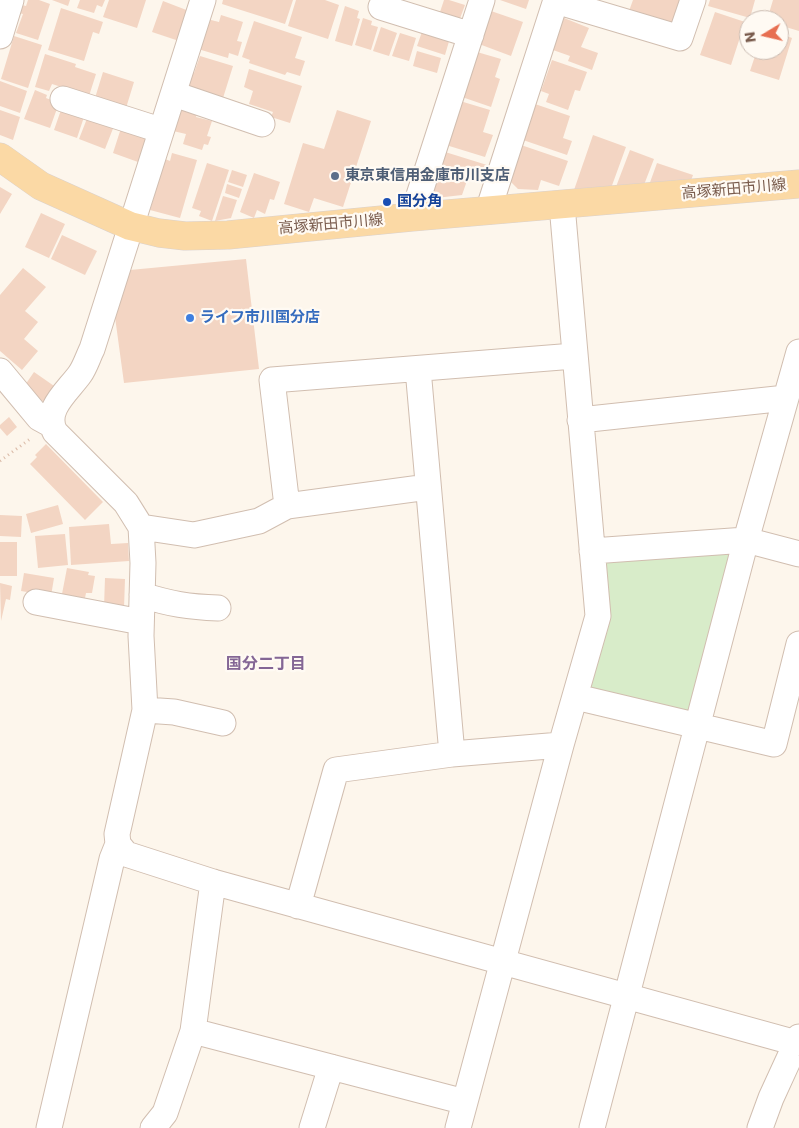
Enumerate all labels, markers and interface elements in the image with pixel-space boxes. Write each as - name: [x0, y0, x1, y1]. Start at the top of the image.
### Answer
- north arrow: [739, 10, 789, 60]
- text: N: [739, 30, 761, 44]
- place label: 東京東信用金庫市川支店: [345, 167, 510, 185]
- marker: 東京東信用金庫市川支店: [329, 170, 341, 182]
- street label: 高塚新田市川線: [681, 176, 787, 204]
- place label: 国分角: [397, 193, 442, 211]
- marker: 国分角: [381, 196, 393, 208]
- street label: 高塚新田市川線: [278, 211, 384, 239]
- place label: ライフ市川国分店: [200, 309, 320, 327]
- marker: ライフ市川国分店: [184, 312, 196, 324]
- district label: 国分二丁目: [226, 655, 306, 675]

